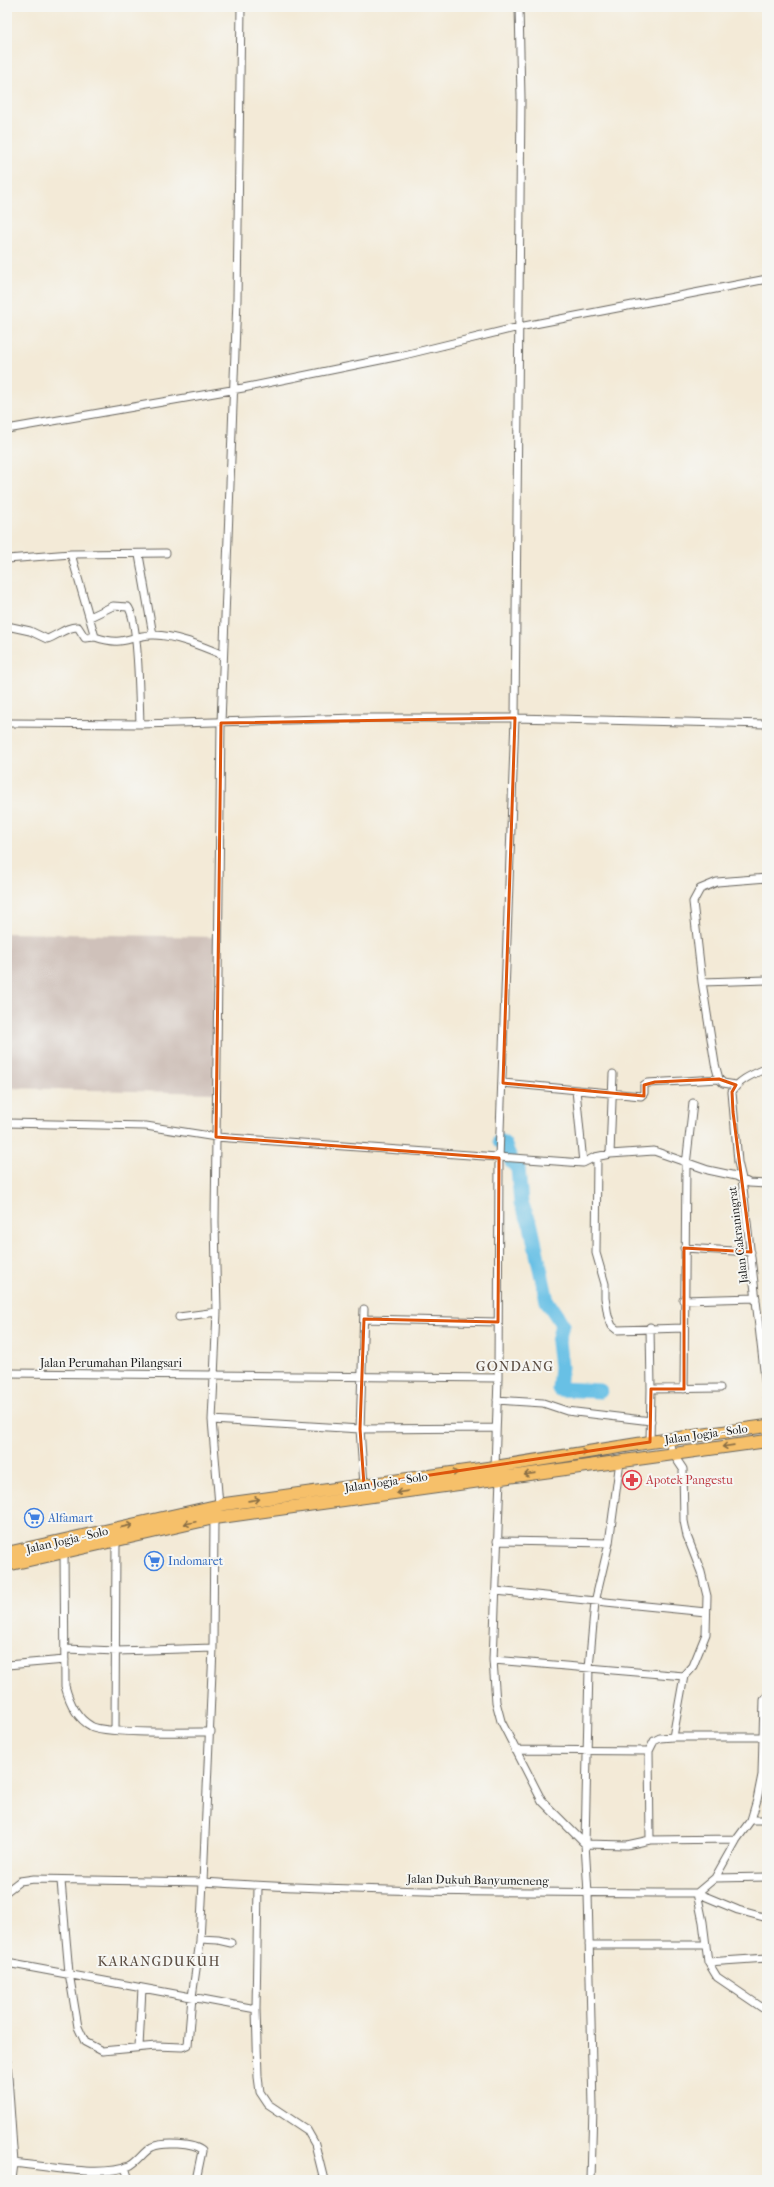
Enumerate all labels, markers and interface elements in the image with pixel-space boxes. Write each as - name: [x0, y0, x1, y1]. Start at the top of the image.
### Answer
- street label: Jalan Cakraningrat: [725, 1185, 751, 1285]
- street label: Jalan Perumahan Pilangsari: [39, 1356, 182, 1370]
- district label: GONDANG: [476, 1358, 554, 1375]
- street label: Jalan Jogja - Solo: [663, 1421, 748, 1447]
- one-way arrow: [722, 1442, 735, 1450]
- one-way arrow: [574, 1449, 587, 1457]
- street label: Jalan Jogja - Solo: [343, 1469, 428, 1495]
- one-way arrow: [446, 1469, 459, 1477]
- pharmacy icon: Apotek Pangestu: [621, 1469, 643, 1491]
- one-way arrow: [524, 1470, 537, 1478]
- place label: Apotek Pangestu: [645, 1473, 733, 1487]
- one-way arrow: [395, 1488, 408, 1496]
- one-way arrow: [247, 1496, 260, 1504]
- supermarket icon: Alfamart: [23, 1507, 45, 1529]
- place label: Alfamart: [47, 1511, 94, 1525]
- one-way arrow: [184, 1520, 197, 1528]
- one-way arrow: [120, 1522, 133, 1530]
- street label: Jalan Jogja - Solo: [24, 1524, 109, 1556]
- supermarket icon: Indomaret: [143, 1550, 165, 1572]
- place label: Indomaret: [168, 1554, 224, 1568]
- street label: Jalan Dukuh Banyumeneng: [406, 1872, 550, 1888]
- district label: KARANGDUKUH: [97, 1953, 221, 1970]

